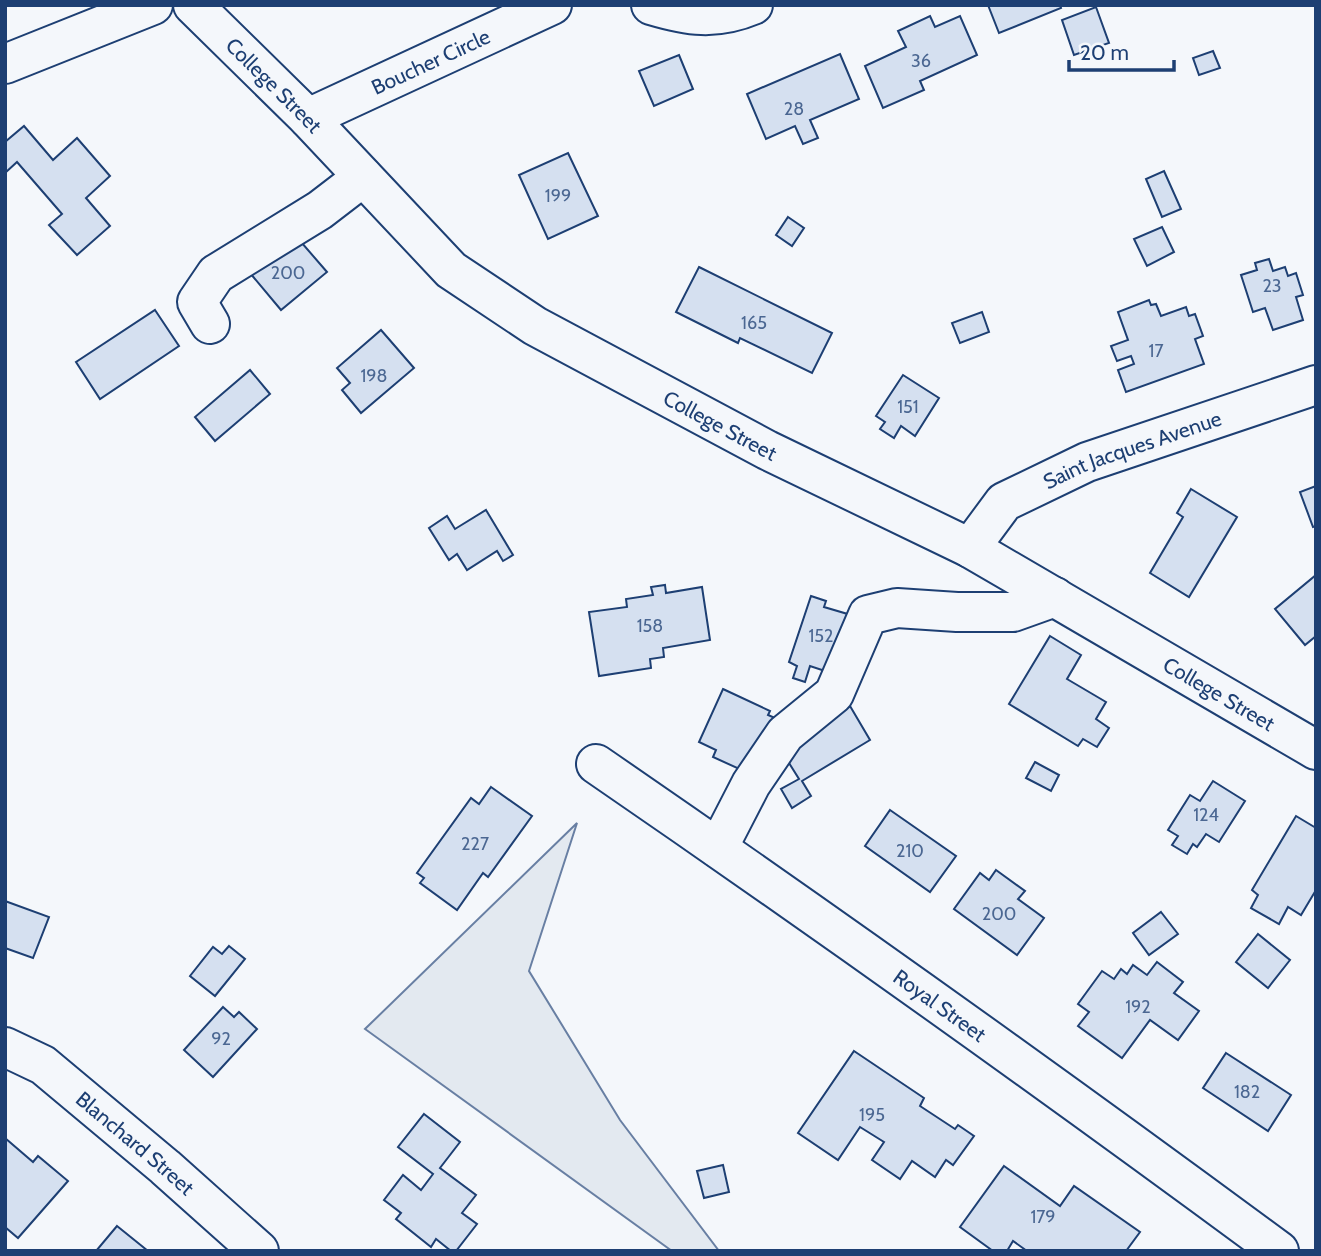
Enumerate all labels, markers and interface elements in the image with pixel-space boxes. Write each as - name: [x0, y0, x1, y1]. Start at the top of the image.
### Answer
- street label: Boucher Circle: [367, 23, 494, 99]
- scale bar: [1069, 28, 1174, 72]
- street label: College Street: [221, 32, 328, 138]
- text: 20 m: [1080, 40, 1129, 65]
- house number: 36: [911, 50, 931, 72]
- house number: 28: [784, 98, 804, 120]
- house number: 199: [545, 185, 571, 207]
- house number: 200: [271, 262, 305, 284]
- house number: 23: [1262, 275, 1282, 297]
- house number: 165: [741, 312, 767, 334]
- house number: 17: [1149, 340, 1163, 362]
- house number: 198: [360, 365, 388, 387]
- street label: College Street: [659, 385, 781, 465]
- house number: 151: [897, 396, 919, 418]
- street label: Saint Jacques Avenue: [1039, 405, 1225, 494]
- house number: 158: [637, 615, 663, 637]
- house number: 152: [808, 625, 834, 647]
- street label: College Street: [1159, 651, 1279, 736]
- house number: 124: [1193, 804, 1219, 826]
- house number: 227: [461, 833, 489, 855]
- house number: 210: [896, 840, 924, 862]
- house number: 200: [982, 903, 1016, 925]
- street label: Royal Street: [889, 963, 991, 1046]
- house number: 192: [1125, 996, 1151, 1018]
- house number: 92: [211, 1028, 231, 1050]
- house number: 182: [1234, 1081, 1260, 1103]
- street label: Blanchard Street: [71, 1086, 200, 1200]
- house number: 195: [859, 1104, 885, 1126]
- house number: 179: [1030, 1206, 1056, 1228]

